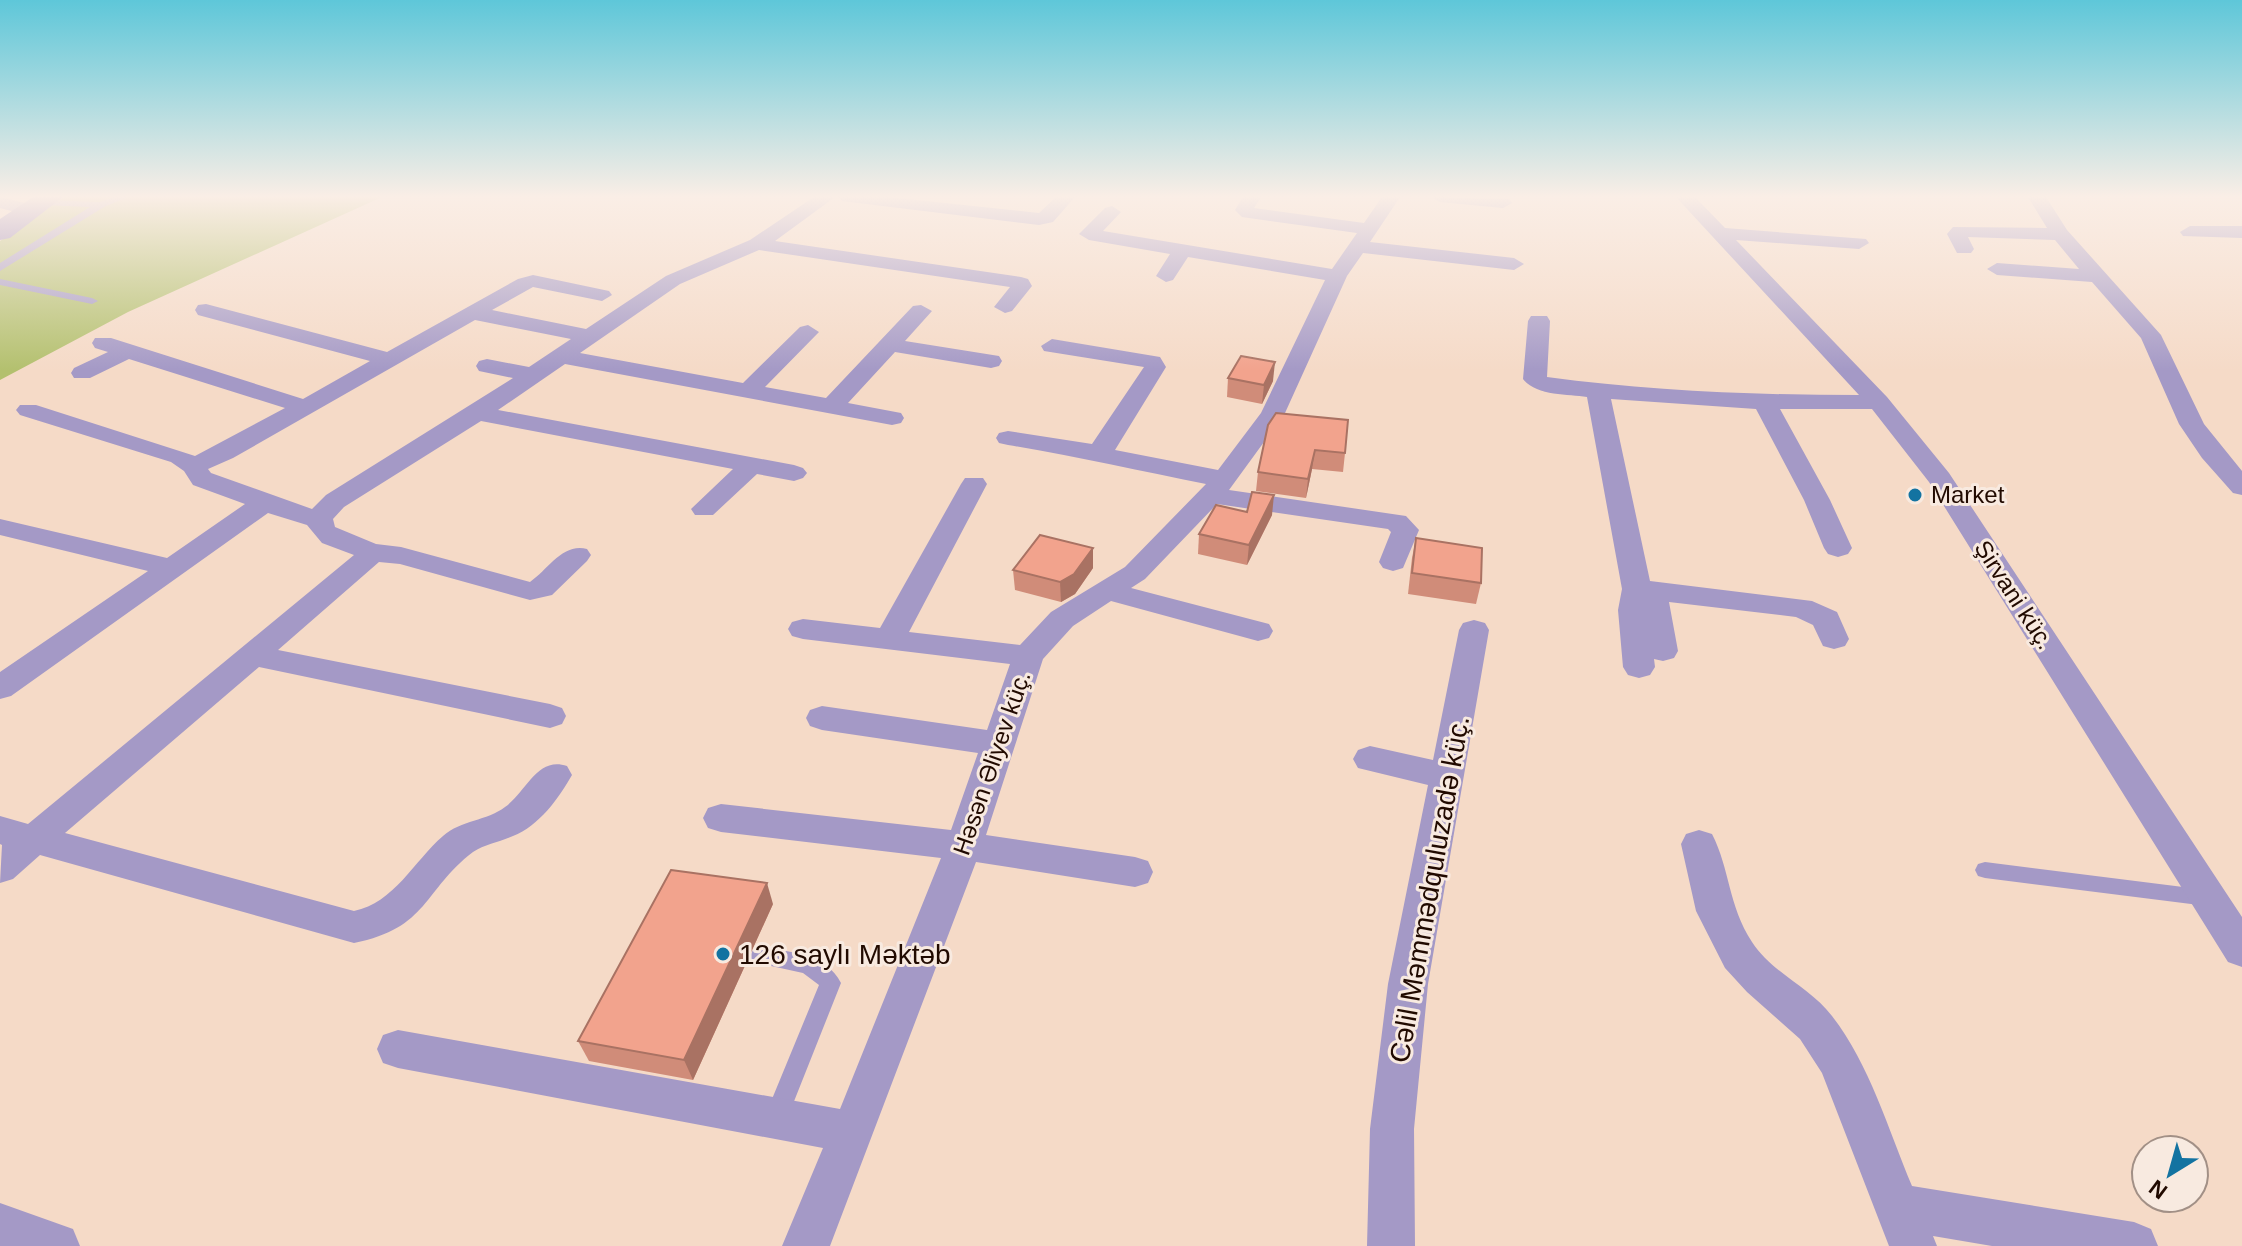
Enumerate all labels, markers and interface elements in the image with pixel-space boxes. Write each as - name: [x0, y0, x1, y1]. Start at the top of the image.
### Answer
- place label: Market: [1931, 481, 2005, 508]
- marker: Market: [1906, 486, 1924, 504]
- street label: Şirvani küç.: [1969, 535, 2060, 654]
- street label: Həsən Əliyev küç.: [947, 667, 1036, 858]
- street label: Cəlil Məmmədquluzadə küç.: [1384, 713, 1475, 1065]
- place label: 126 saylı Məktəb: [739, 939, 951, 970]
- marker: 126 saylı Məktəb: [714, 945, 732, 963]
- north arrow: [2130, 1134, 2210, 1214]
- text: N: [2144, 1175, 2172, 1204]

